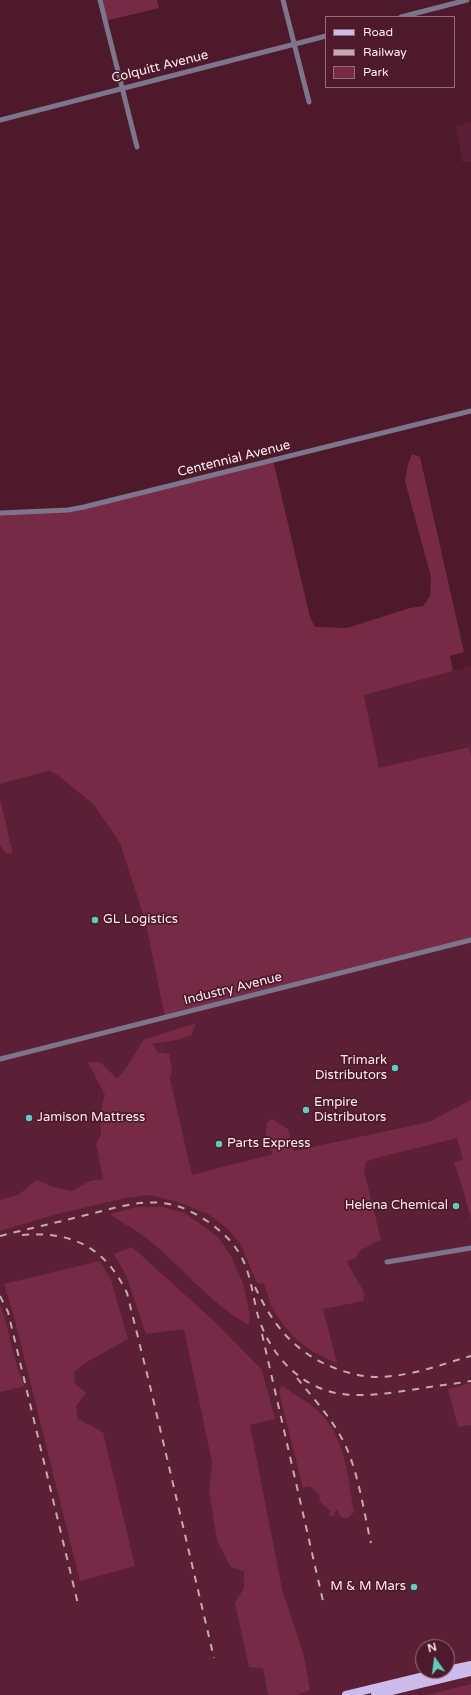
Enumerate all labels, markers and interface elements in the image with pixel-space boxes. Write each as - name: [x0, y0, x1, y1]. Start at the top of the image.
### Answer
- legend: [325, 16, 455, 88]
- text: Road: [363, 25, 393, 39]
- text: Railway: [363, 45, 407, 59]
- street label: Colquitt Avenue: [110, 47, 210, 87]
- text: Park: [363, 65, 389, 79]
- street label: Centennial Avenue: [176, 437, 292, 481]
- place label: GL Logistics: [103, 912, 178, 928]
- marker: GL Logistics: [90, 915, 100, 925]
- street label: Industry Avenue: [182, 969, 284, 1009]
- place label: Trimark Distributors: [315, 1053, 387, 1084]
- marker: Trimark Distributors: [390, 1063, 400, 1073]
- place label: Empire Distributors: [314, 1095, 386, 1126]
- marker: Empire Distributors: [301, 1105, 311, 1115]
- place label: Jamison Mattress: [37, 1110, 145, 1126]
- marker: Jamison Mattress: [24, 1113, 34, 1123]
- place label: Parts Express: [227, 1136, 310, 1152]
- marker: Parts Express: [214, 1139, 224, 1149]
- place label: Helena Chemical: [345, 1198, 448, 1214]
- marker: Helena Chemical: [451, 1201, 461, 1211]
- place label: M & M Mars: [330, 1579, 406, 1595]
- marker: M & M Mars: [409, 1582, 419, 1592]
- north arrow: [415, 1639, 455, 1679]
- text: N: [426, 1640, 438, 1655]

